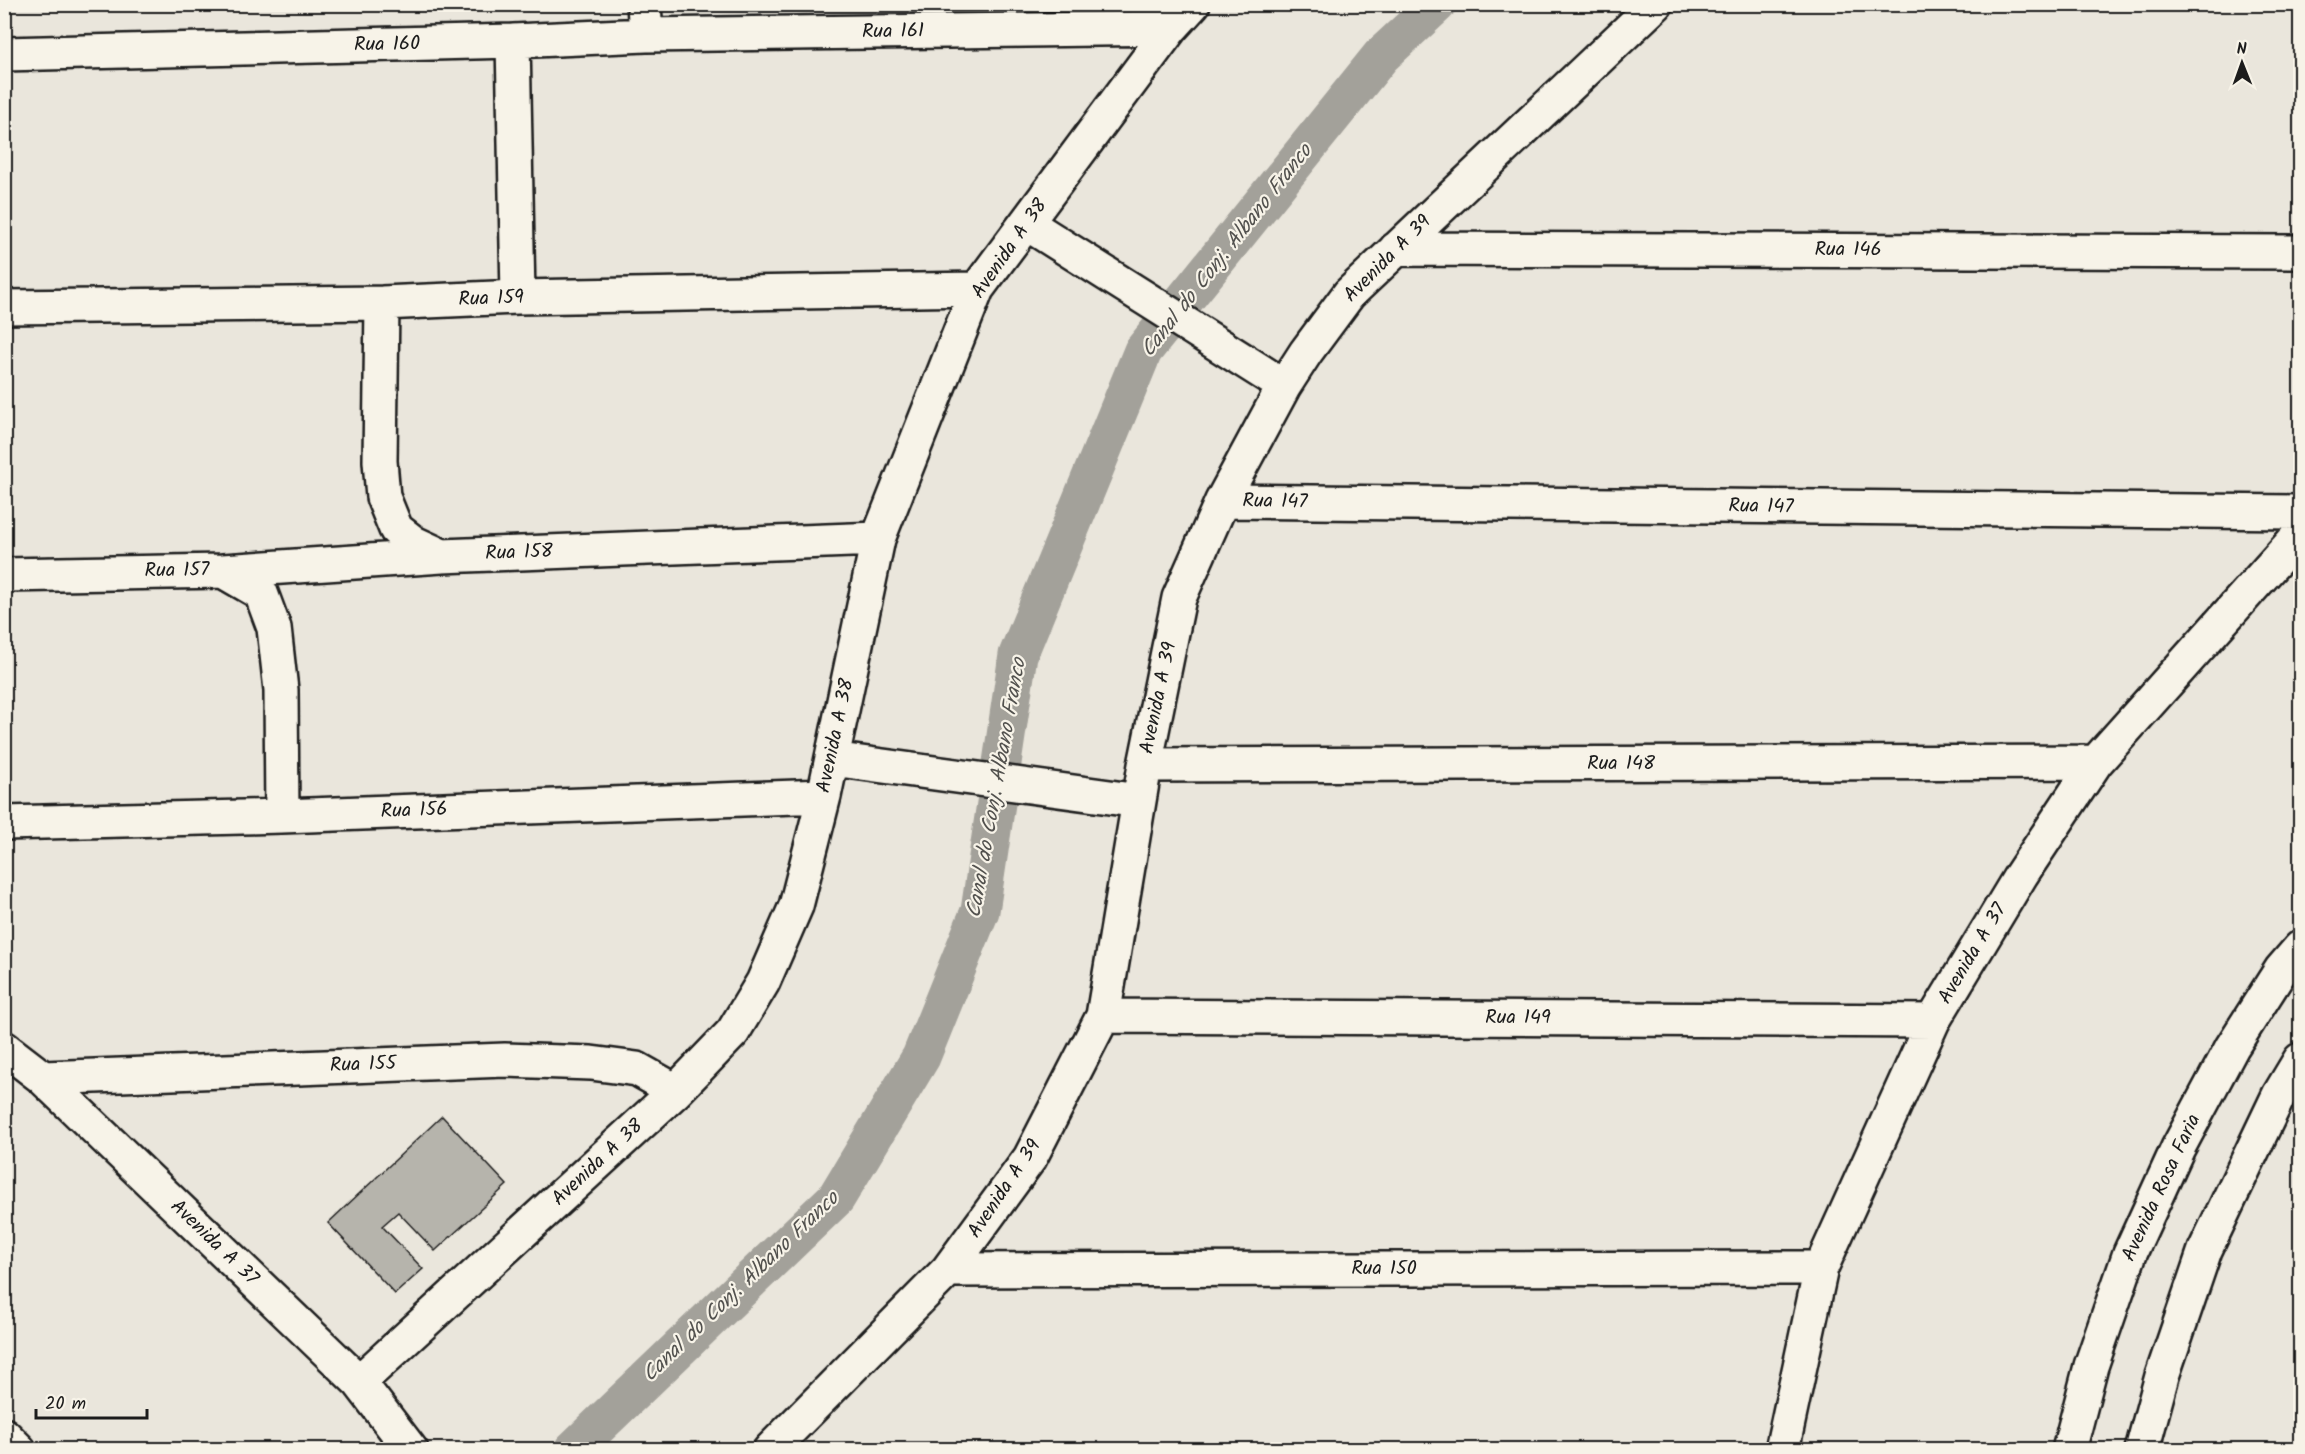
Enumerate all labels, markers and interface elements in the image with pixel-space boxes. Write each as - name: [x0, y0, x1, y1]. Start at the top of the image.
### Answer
- street label: Rua 161: [862, 15, 924, 49]
- street label: Rua 160: [354, 28, 420, 62]
- north arrow: [2212, 33, 2272, 93]
- text: N: [2236, 37, 2247, 62]
- water label: Canal do Conj. Albano Franco: [1133, 136, 1322, 365]
- street label: Avenida A 38: [964, 192, 1057, 306]
- street label: Avenida A 39: [1336, 207, 1440, 311]
- street label: Rua 146: [1814, 234, 1882, 266]
- street label: Rua 159: [458, 282, 525, 316]
- street label: Rua 147: [1242, 485, 1309, 519]
- street label: Rua 147: [1728, 490, 1795, 524]
- street label: Rua 158: [485, 536, 554, 570]
- street label: Rua 157: [144, 554, 211, 588]
- street label: Avenida A 39: [1132, 639, 1187, 757]
- water label: Canal do Conj. Albano Franco: [958, 654, 1036, 920]
- street label: Avenida A 38: [808, 675, 864, 796]
- street label: Rua 148: [1587, 748, 1656, 780]
- street label: Rua 156: [380, 794, 448, 828]
- street label: Avenida A 37: [1930, 897, 2016, 1011]
- street label: Rua 149: [1485, 1002, 1551, 1034]
- street label: Rua 155: [329, 1048, 398, 1082]
- street label: Avenida Rosa Faria: [2114, 1109, 2210, 1267]
- street label: Avenida A 38: [545, 1111, 652, 1214]
- street label: Avenida A 39: [960, 1133, 1050, 1245]
- water label: Canal do Conj. Albano Franco: [635, 1183, 848, 1390]
- street label: Avenida A 37: [162, 1192, 266, 1294]
- street label: Rua 150: [1351, 1253, 1417, 1285]
- scale bar: [36, 1382, 147, 1420]
- text: 20 m: [45, 1390, 86, 1419]

